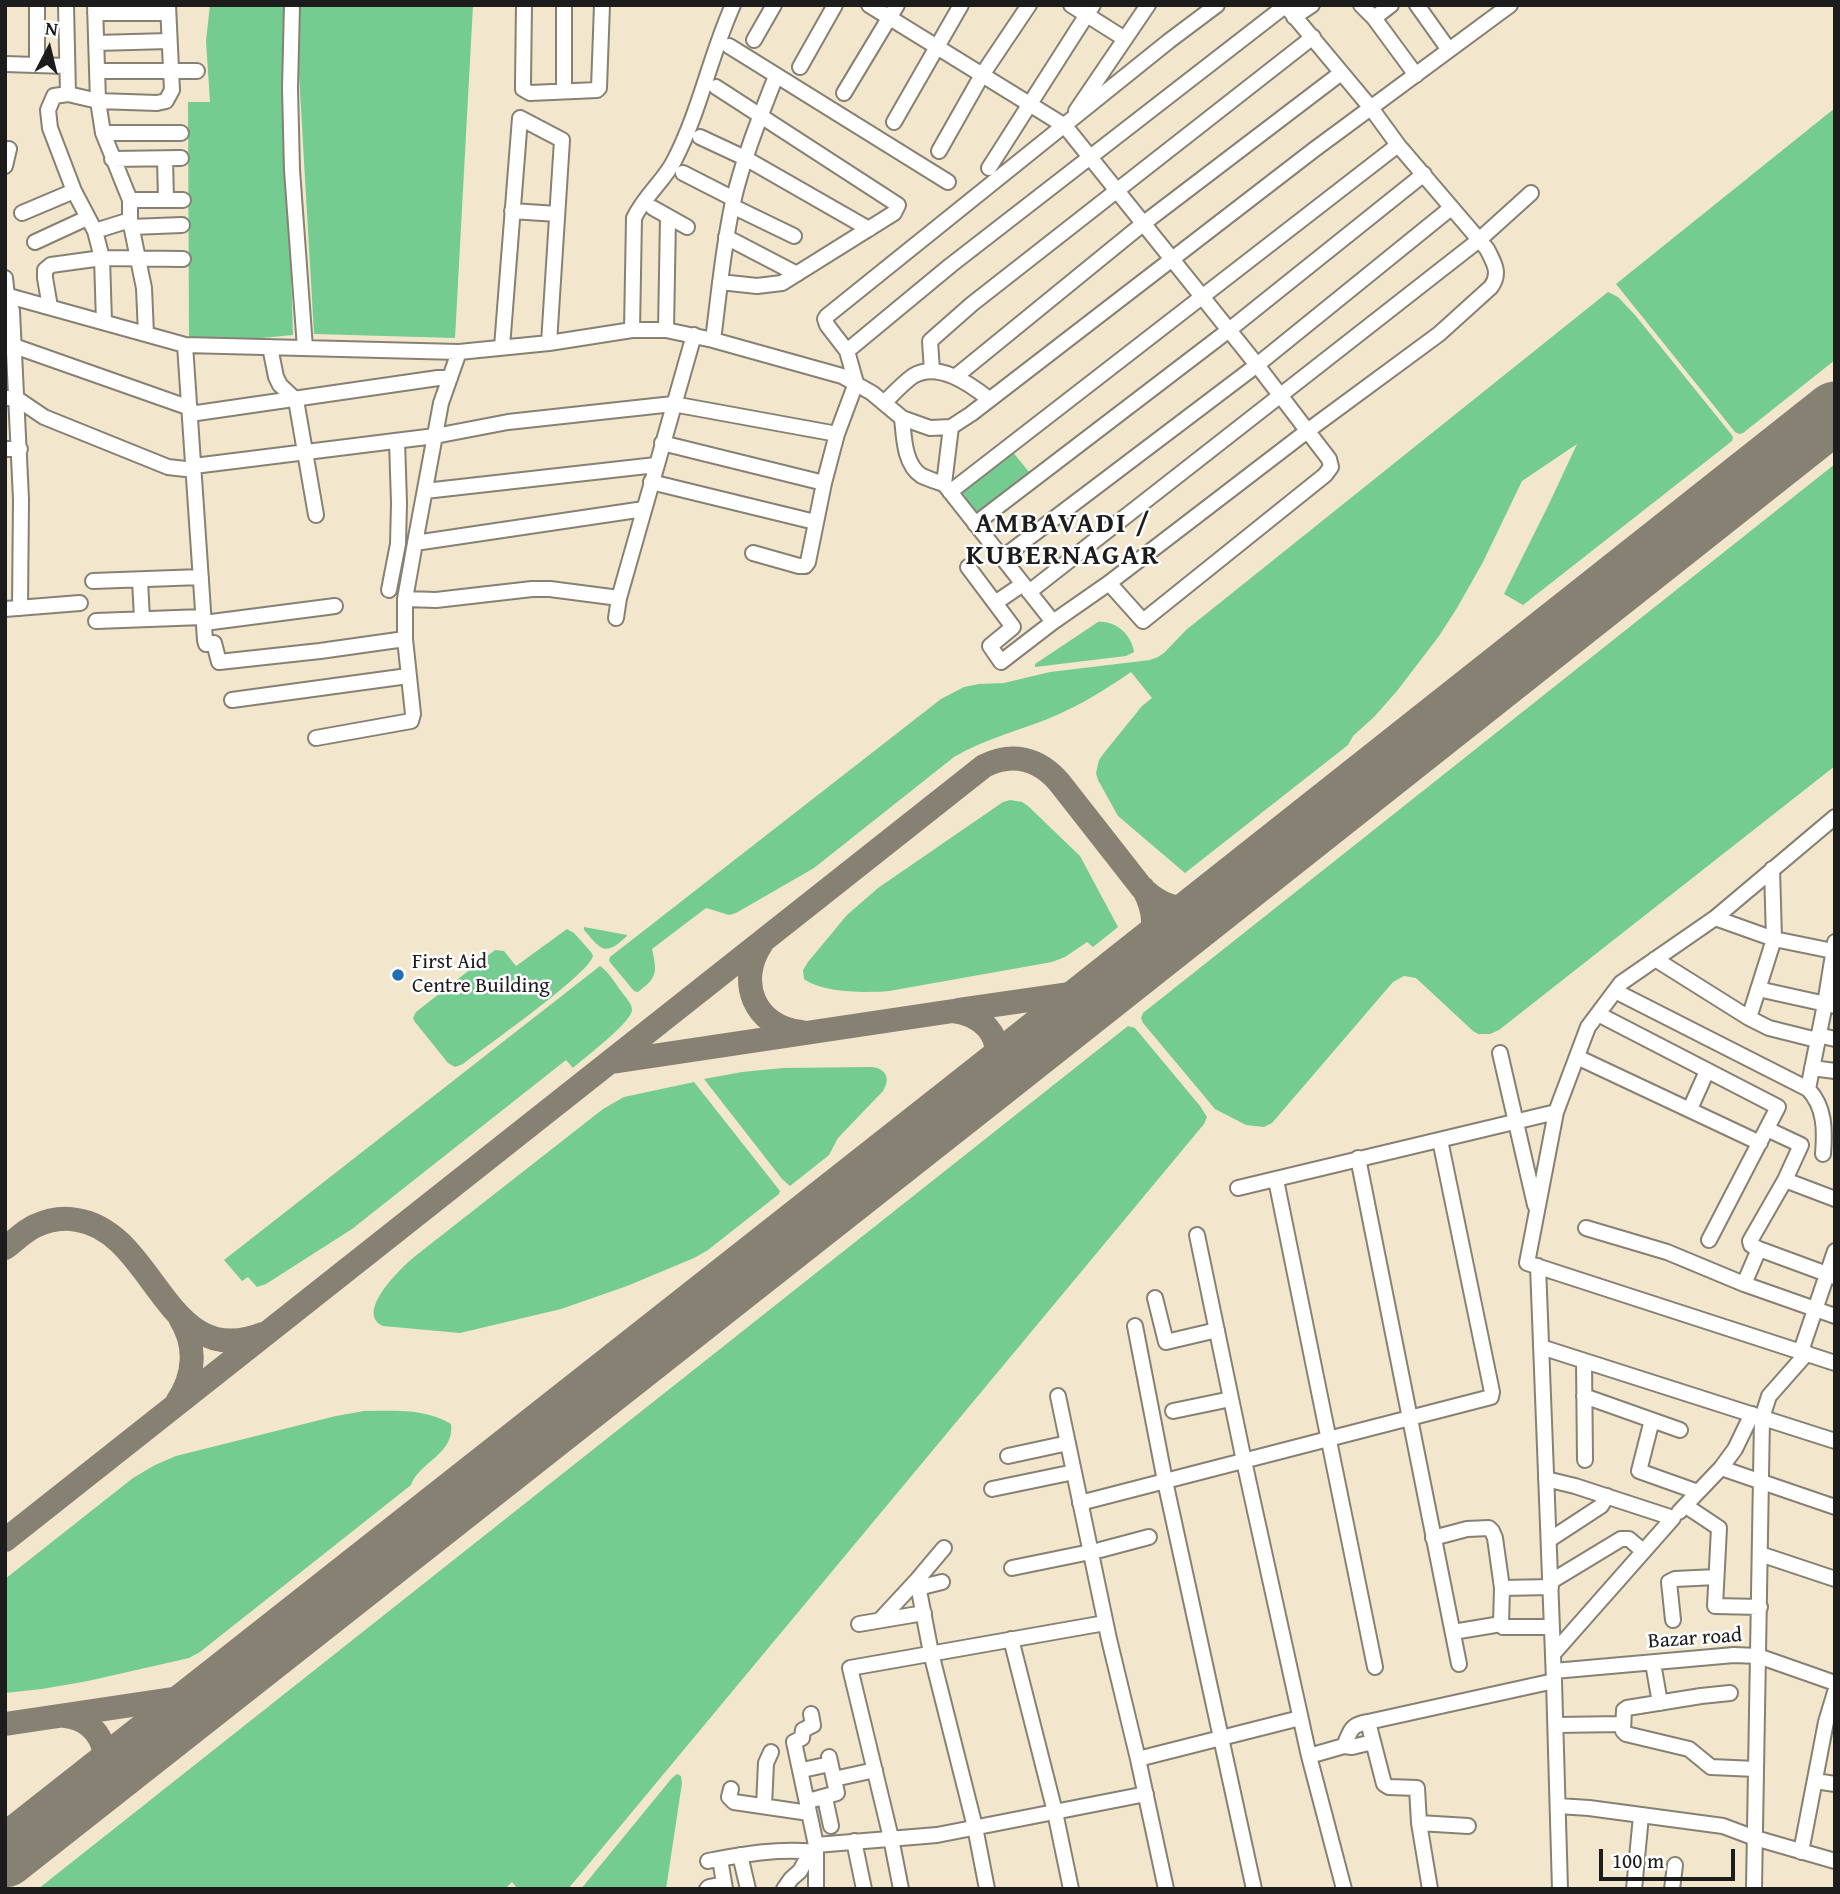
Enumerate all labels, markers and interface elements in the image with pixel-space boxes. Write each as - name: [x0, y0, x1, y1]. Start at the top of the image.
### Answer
- text: N: [44, 13, 60, 43]
- north arrow: [14, 14, 84, 84]
- district label: AMBAVADI / KUBERNAGAR: [967, 508, 1159, 574]
- place label: First Aid Centre Building: [412, 950, 550, 1000]
- marker: First Aid Centre Building: [390, 967, 406, 983]
- street label: Bazar road: [1647, 1623, 1743, 1655]
- scale bar: [1602, 1834, 1738, 1878]
- text: 100 m: [1612, 1845, 1664, 1876]

